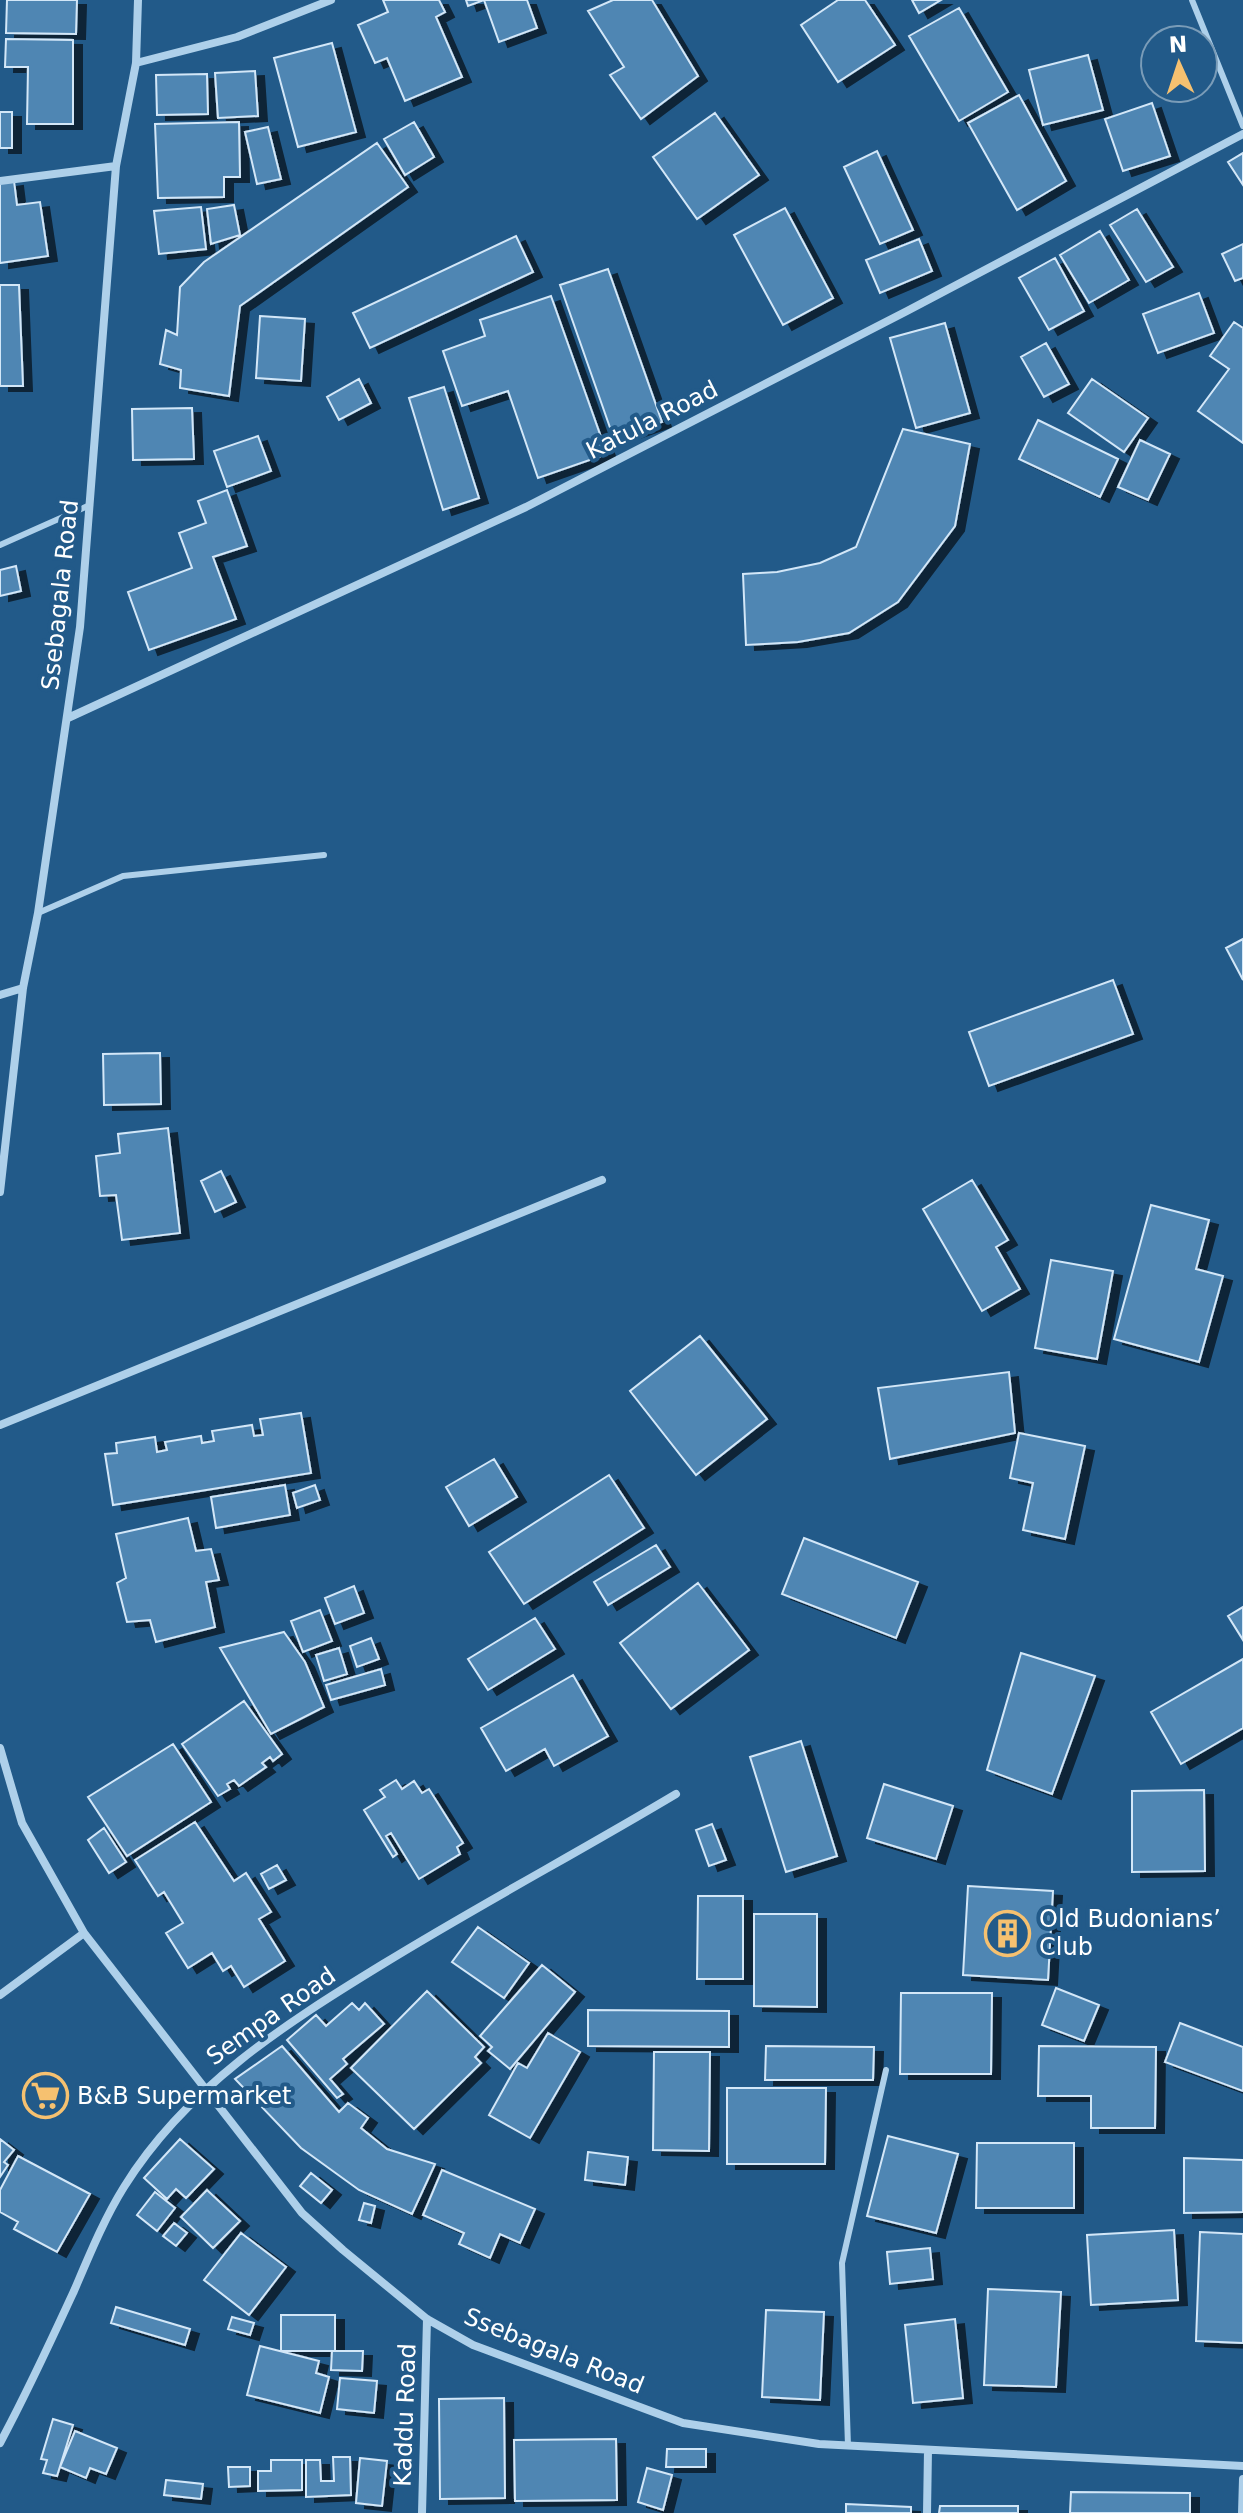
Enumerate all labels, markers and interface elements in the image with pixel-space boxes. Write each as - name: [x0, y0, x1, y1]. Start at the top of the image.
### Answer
- north arrow: [1139, 24, 1219, 104]
- text: N: [1168, 32, 1188, 57]
- street label: Katula Road: [582, 375, 722, 465]
- street label: Ssebagala Road: [36, 498, 84, 692]
- place label: Old Budonians’ Club: [1039, 1905, 1221, 1961]
- building icon: Old Budonians’ Club: [984, 1909, 1032, 1957]
- street label: Sempa Road: [201, 1961, 341, 2071]
- supermarket icon: B&B Supermarket: [22, 2072, 70, 2120]
- place label: B&B Supermarket: [77, 2082, 291, 2110]
- street label: Ssebagala Road: [460, 2302, 648, 2400]
- street label: Kaddu Road: [389, 2343, 421, 2487]

